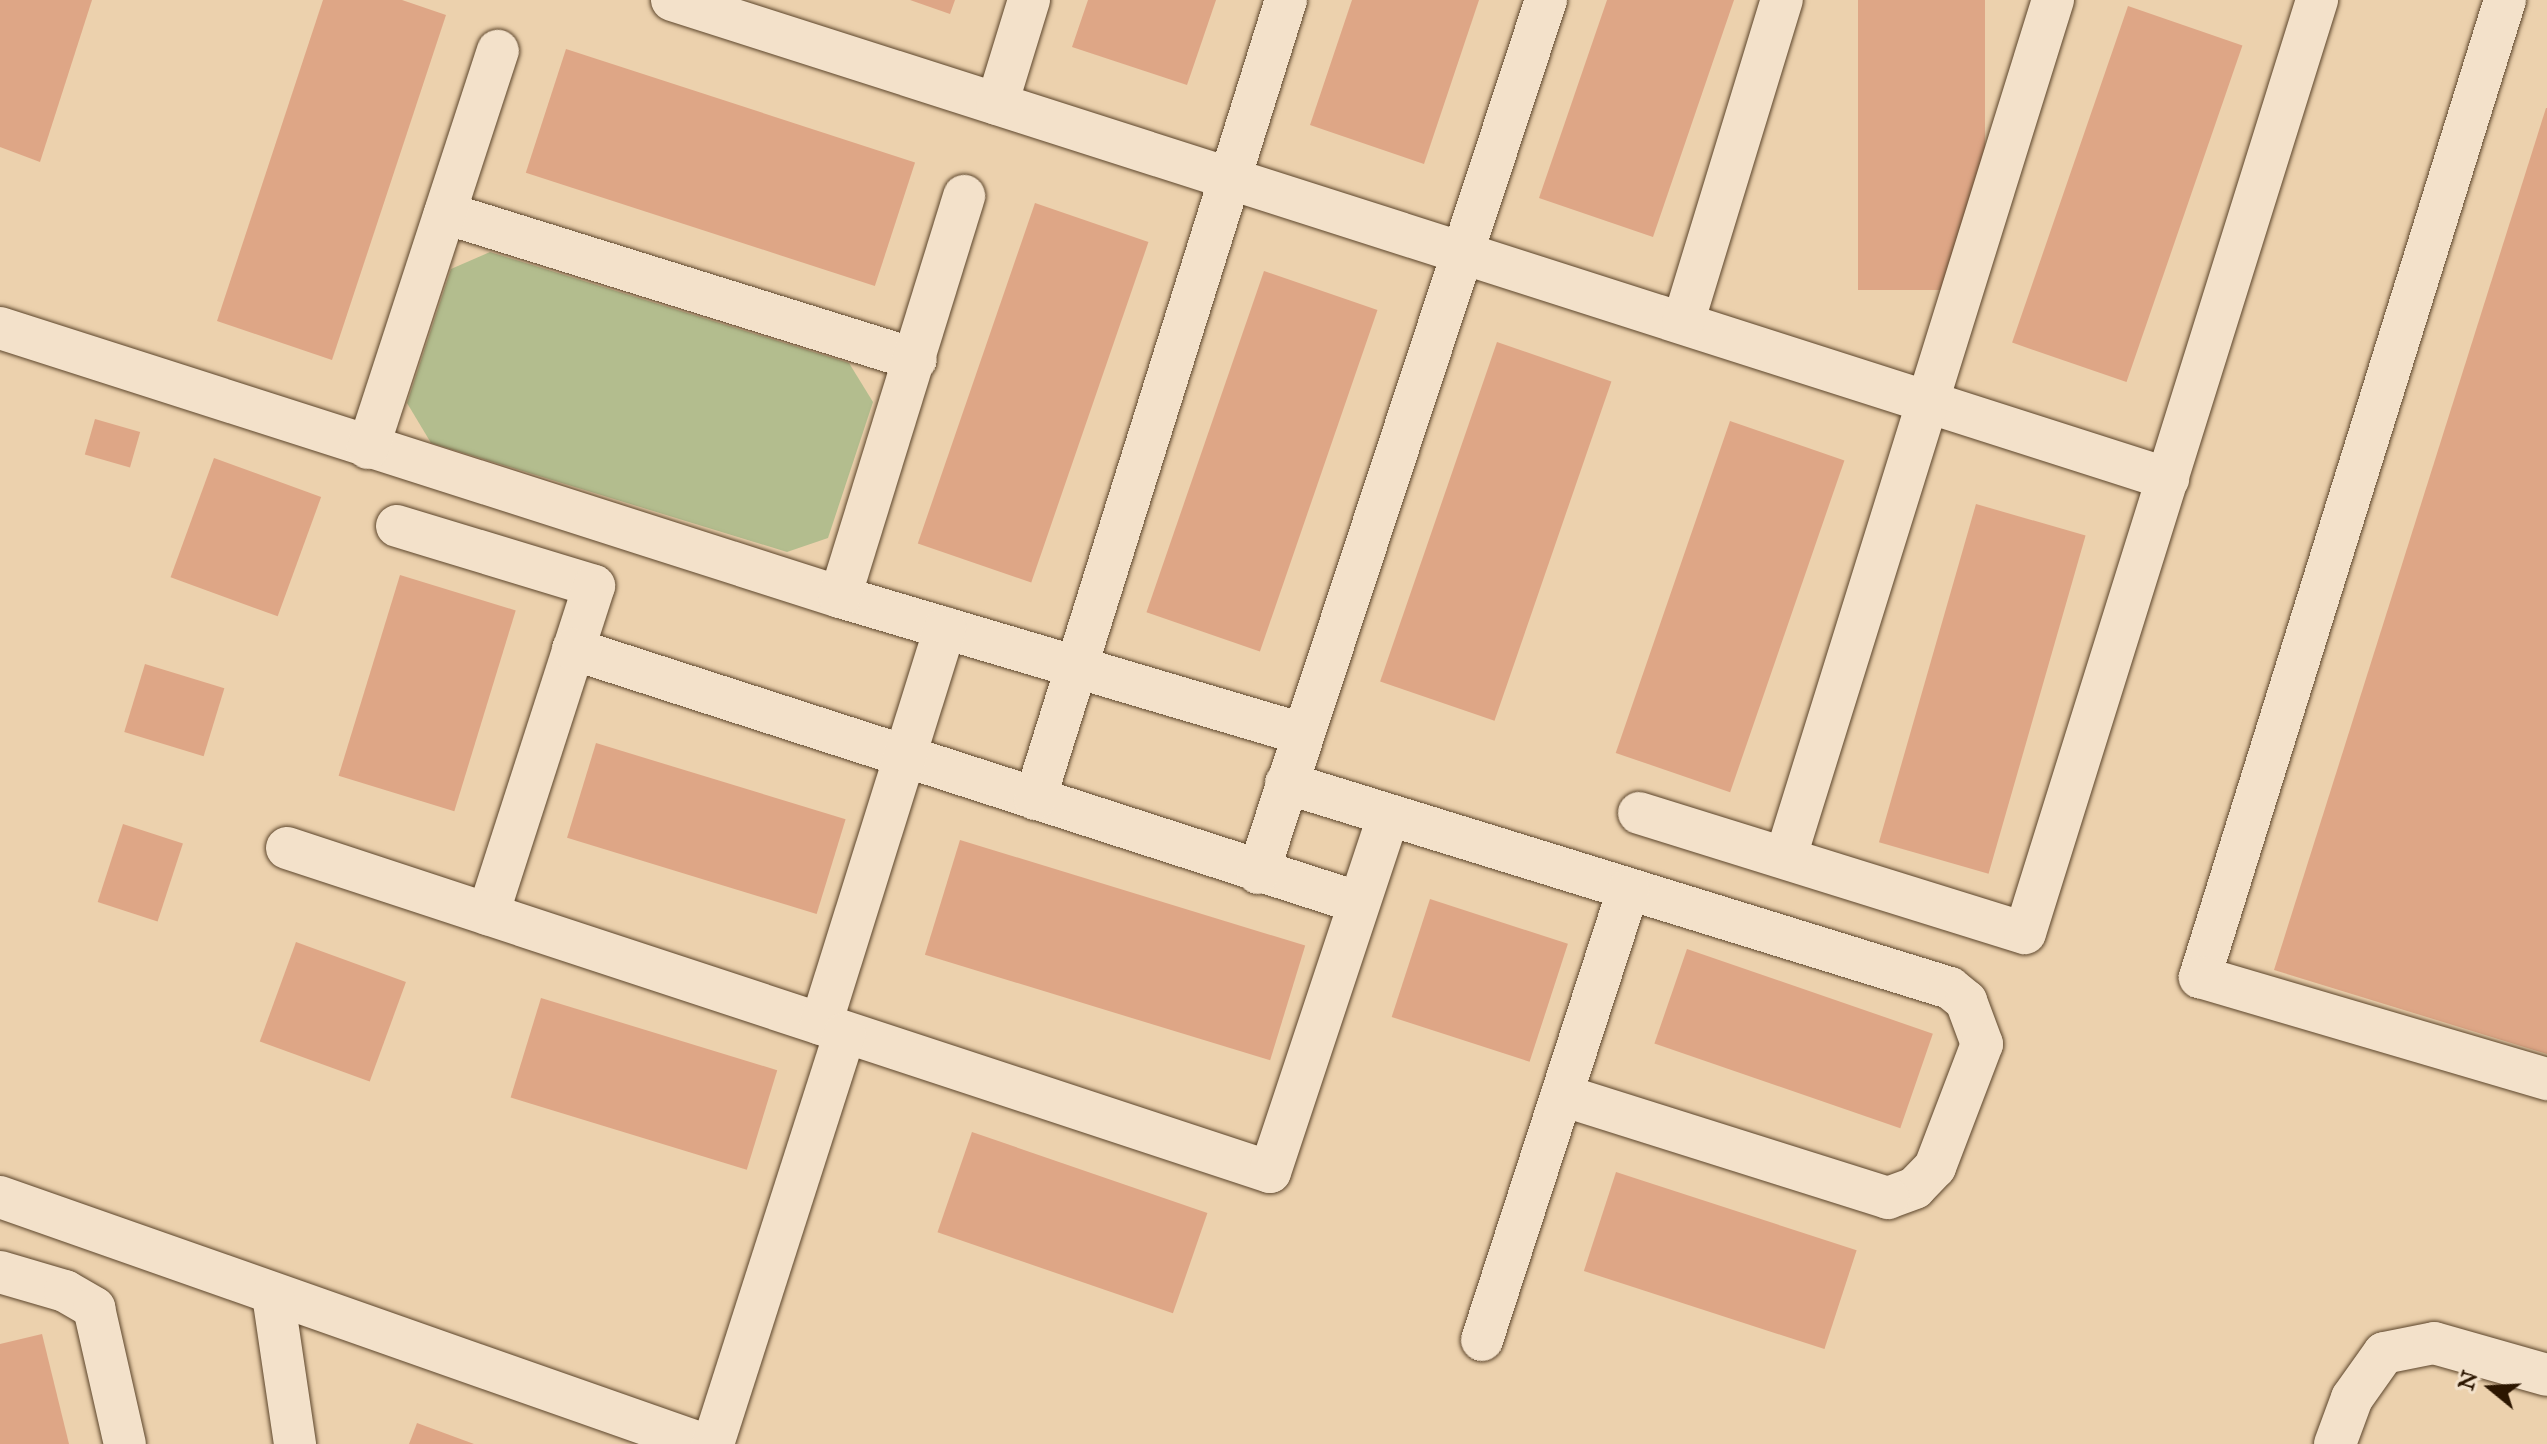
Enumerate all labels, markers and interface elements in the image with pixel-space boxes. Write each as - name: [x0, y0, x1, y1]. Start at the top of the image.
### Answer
- north arrow: [2451, 1348, 2531, 1428]
- text: N: [2452, 1367, 2483, 1393]

